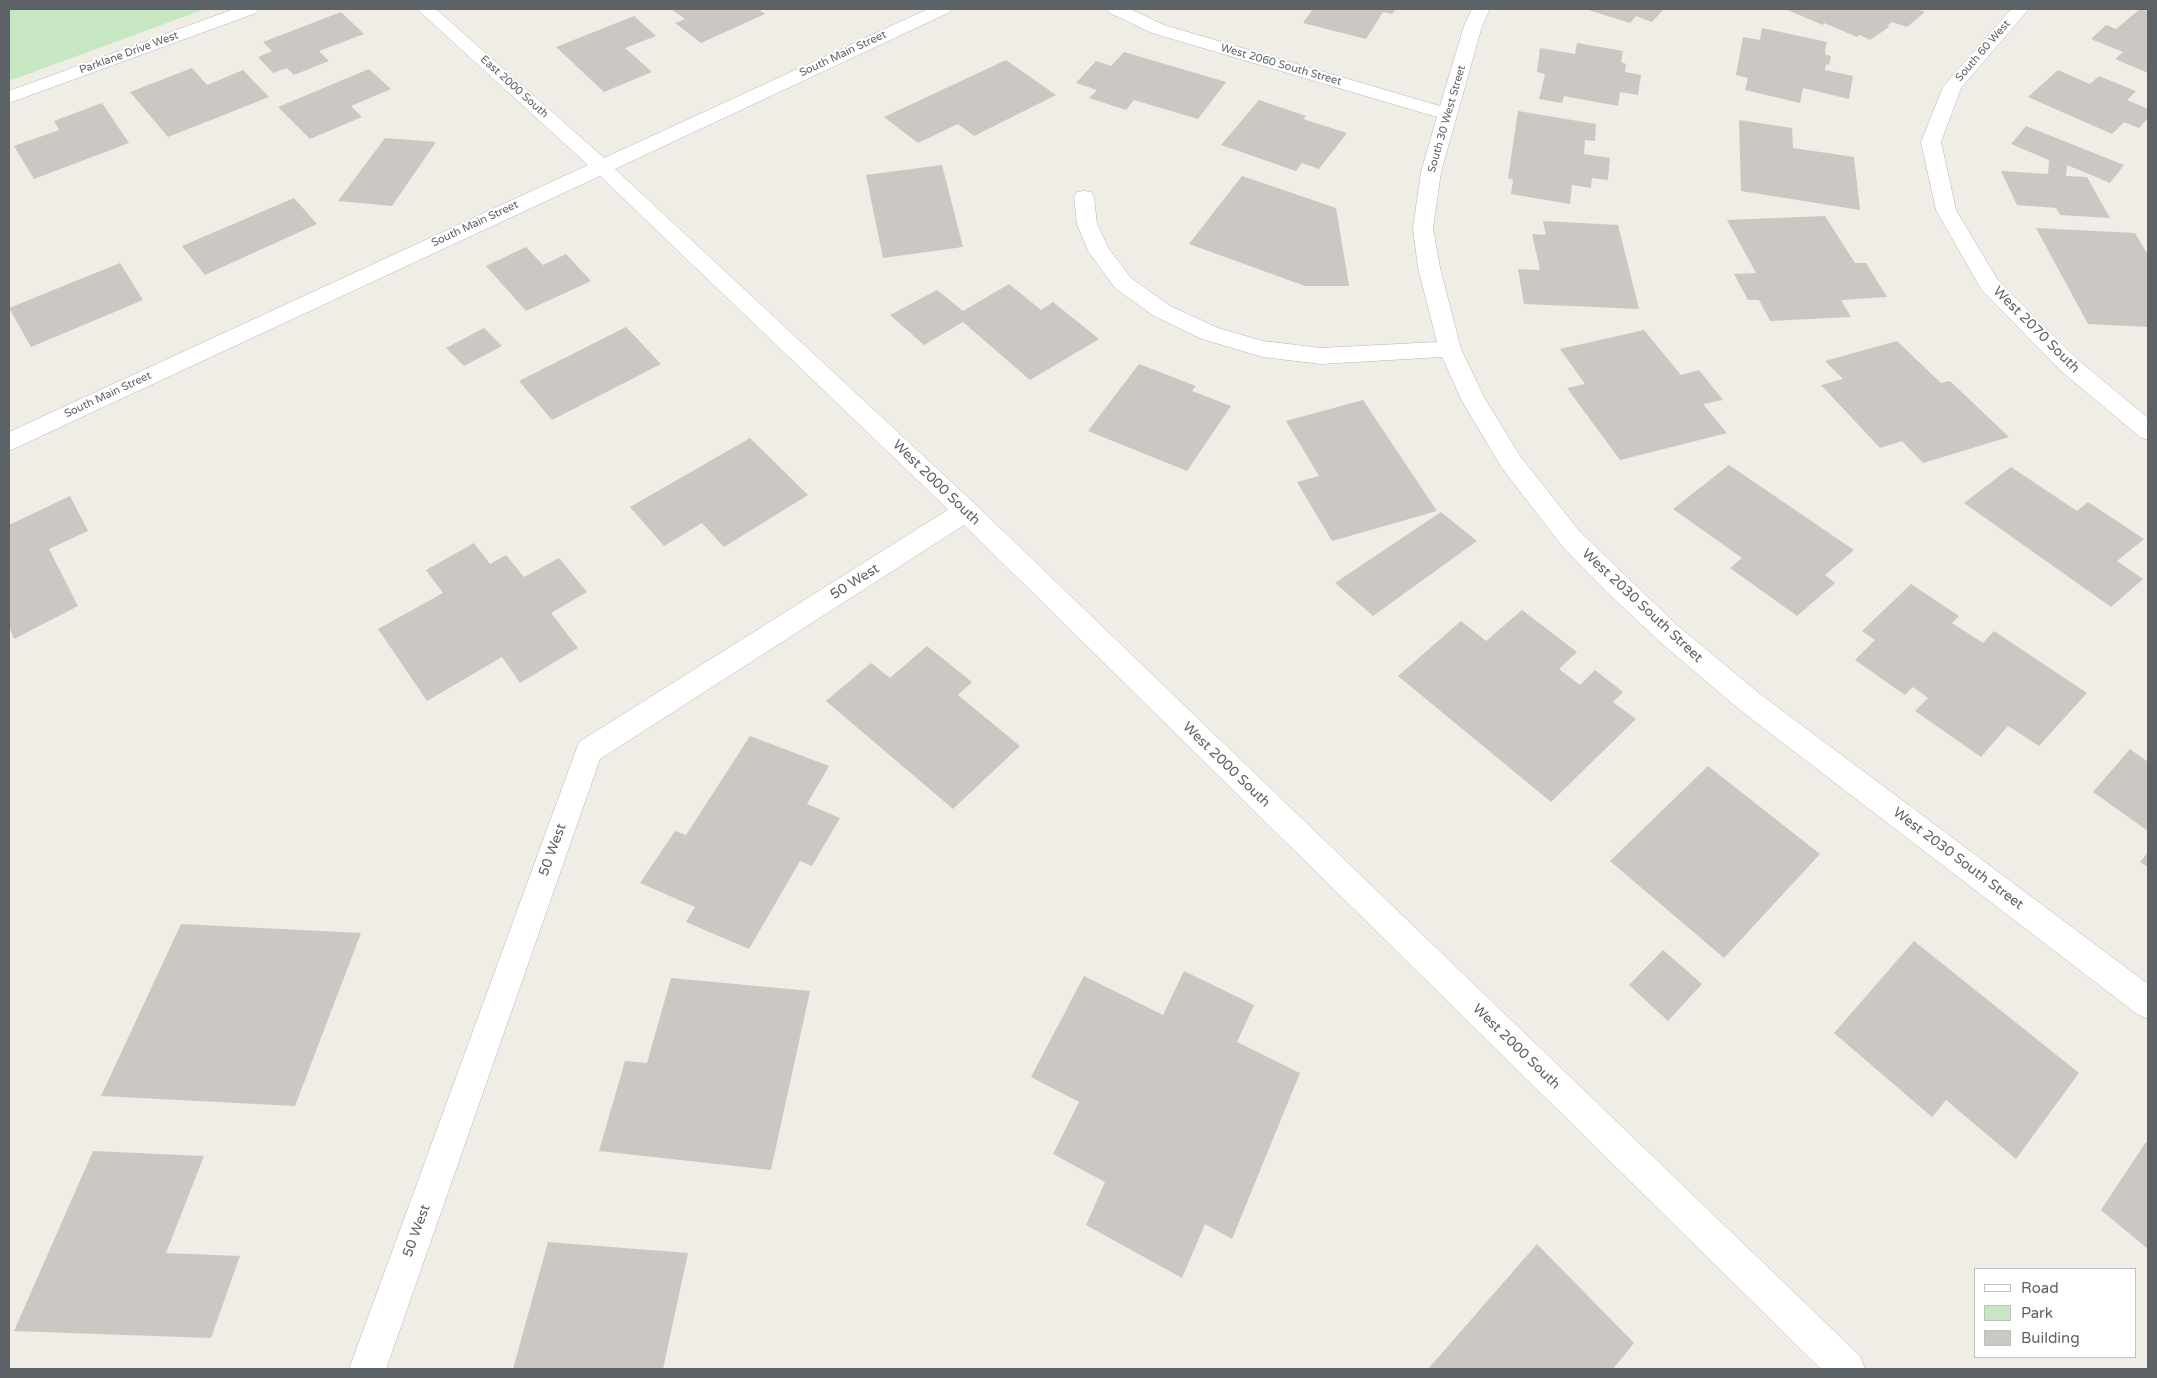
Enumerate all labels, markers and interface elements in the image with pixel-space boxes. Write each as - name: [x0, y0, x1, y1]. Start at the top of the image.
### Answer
- street label: South 60 West: [1953, 18, 2013, 84]
- street label: South Main Street: [797, 28, 889, 80]
- street label: Parklane Drive West: [78, 29, 180, 77]
- street label: West 2060 South Street: [1219, 41, 1343, 89]
- street label: East 2000 South: [477, 53, 551, 121]
- street label: South 30 West Street: [1425, 64, 1469, 174]
- street label: South Main Street: [429, 198, 521, 250]
- street label: West 2070 South: [1989, 283, 2083, 377]
- street label: South Main Street: [62, 369, 154, 421]
- street label: West 2000 South: [889, 437, 983, 529]
- street label: West 2030 South Street: [1578, 546, 1706, 666]
- street label: 50 West: [827, 560, 883, 604]
- street label: West 2000 South: [1179, 719, 1273, 811]
- street label: West 2030 South Street: [1889, 804, 2027, 914]
- street label: 50 West: [536, 821, 570, 879]
- street label: West 2000 South: [1469, 1001, 1563, 1093]
- street label: 50 West: [400, 1202, 434, 1260]
- legend: [1974, 1268, 2137, 1358]
- text: Road: [2021, 1279, 2059, 1297]
- text: Park: [2021, 1304, 2053, 1322]
- text: Building: [2021, 1329, 2080, 1347]

